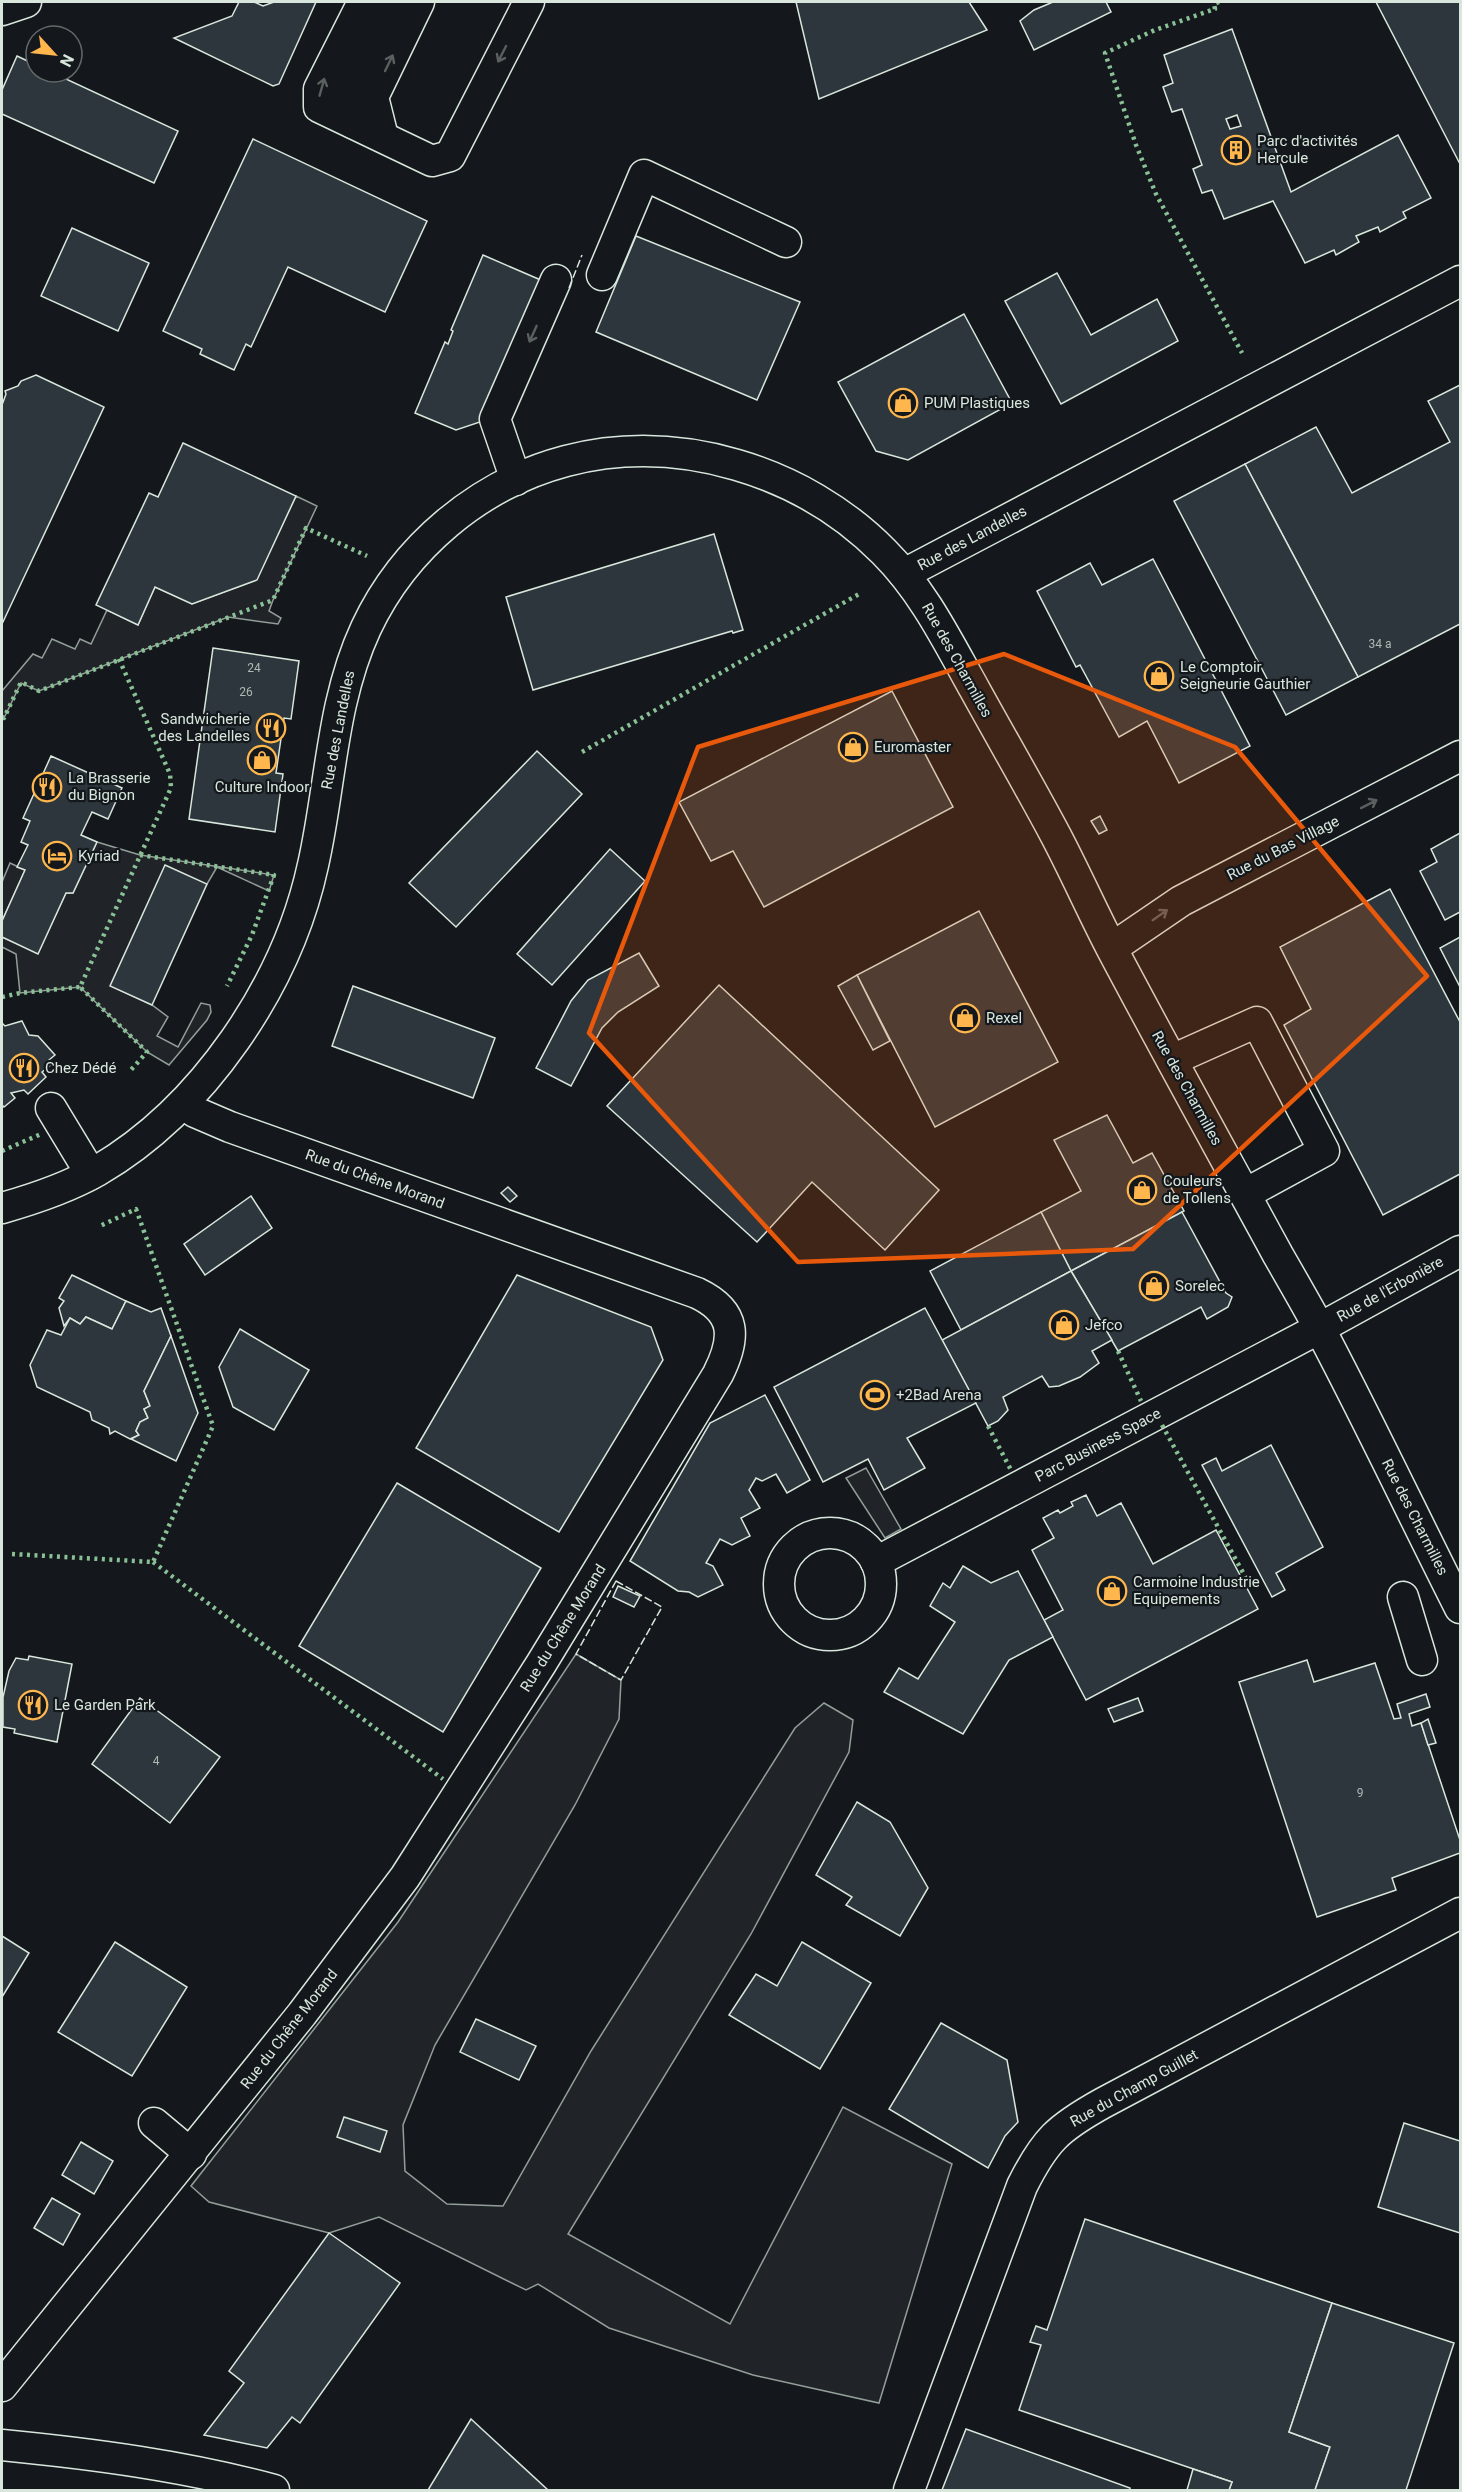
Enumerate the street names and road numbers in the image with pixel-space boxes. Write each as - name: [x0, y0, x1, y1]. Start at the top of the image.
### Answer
- street label: Rue des Landelles: [914, 502, 1030, 574]
- street label: Rue des Charmilles: [918, 600, 996, 720]
- street label: Rue des Landelles: [318, 669, 358, 791]
- street label: Rue du Bas Village: [1224, 812, 1342, 884]
- street label: Rue des Charmilles: [1148, 1028, 1226, 1148]
- street label: Rue du Chêne Morand: [303, 1145, 447, 1213]
- street label: Rue de l'Erbonière: [1334, 1252, 1446, 1326]
- street label: Parc Business Space: [1032, 1404, 1164, 1486]
- street label: Rue des Charmilles: [1378, 1456, 1452, 1578]
- street label: Rue du Chêne Morand: [516, 1561, 610, 1695]
- street label: Rue du Chêne Morand: [237, 1966, 341, 2092]
- street label: Rue du Champ Guillet: [1067, 2045, 1201, 2131]

